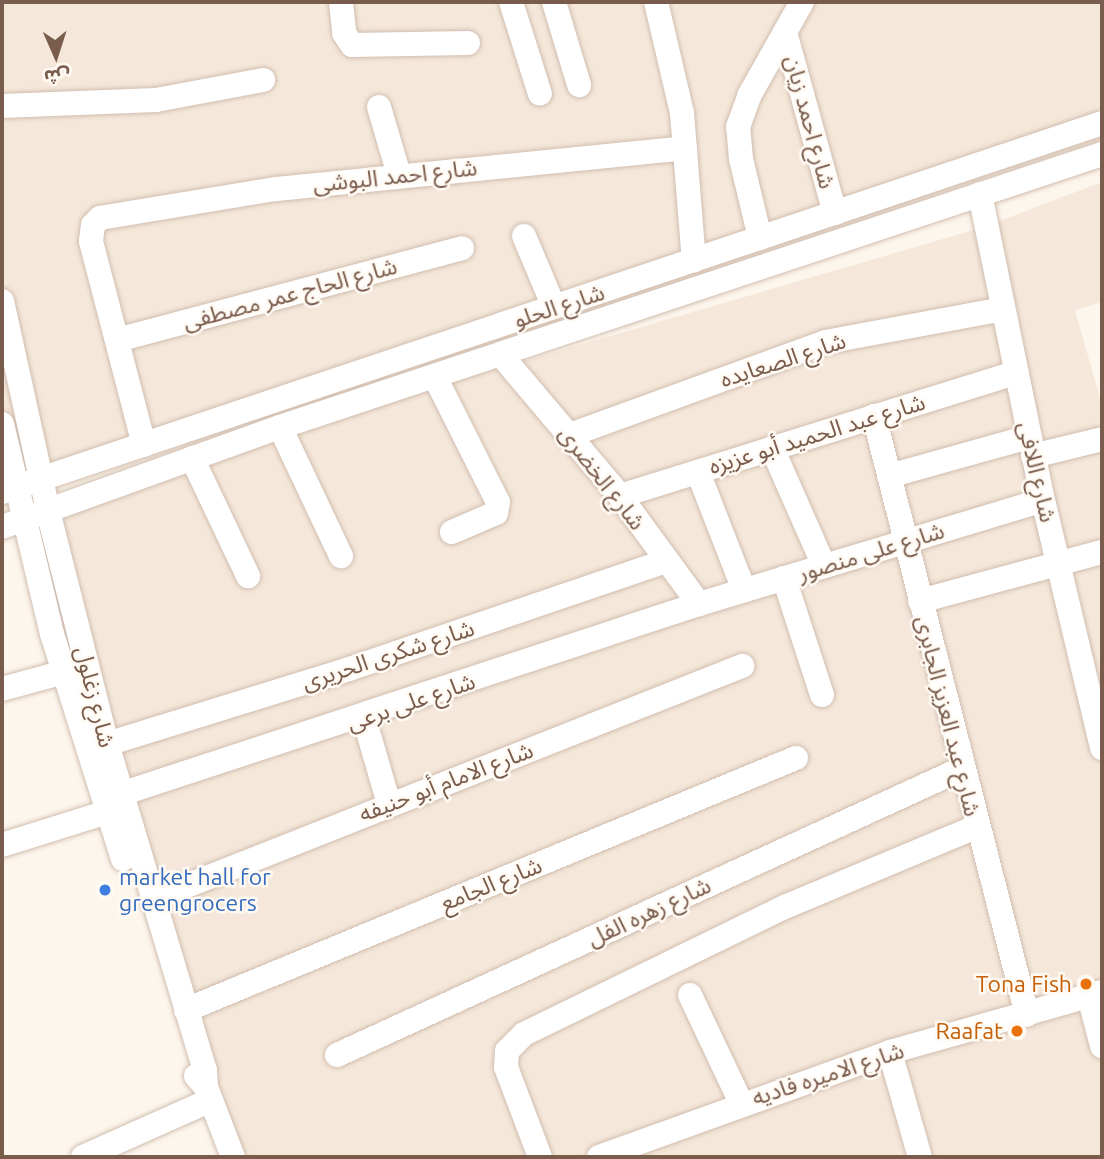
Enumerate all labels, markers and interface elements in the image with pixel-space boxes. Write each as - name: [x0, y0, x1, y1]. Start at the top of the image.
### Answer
- north arrow: [21, 21, 91, 91]
- street label: شارع احمد زيان: [779, 52, 841, 192]
- text: ش: [44, 65, 71, 89]
- street label: شارع احمد البوشى: [311, 154, 479, 198]
- street label: شارع الحاج عمر مصطفى: [180, 252, 400, 336]
- street label: شارع الحلو: [510, 278, 608, 334]
- street label: شارع الصعايده: [717, 327, 849, 393]
- street label: شارع عبد الحميد أبو عزيزه: [706, 388, 928, 480]
- street label: شارع اللافى: [1012, 419, 1062, 525]
- street label: شارع الخضرى: [553, 420, 651, 536]
- street label: شارع على منصور: [794, 517, 948, 587]
- street label: شارع عبد العزيز الجابرى: [910, 613, 986, 819]
- street label: شارع شكرى الحريرى: [298, 614, 478, 696]
- street label: شارع زغلول: [69, 644, 121, 750]
- street label: شارع على برعى: [343, 667, 479, 737]
- street label: شارع الامام أبو حنيفه: [355, 736, 537, 828]
- street label: شارع الجامع: [436, 851, 546, 917]
- place label: market hall for greengrocers: [119, 863, 271, 917]
- street label: شارع زهره الفل: [583, 871, 715, 953]
- marker: market hall for greengrocers: [97, 882, 113, 898]
- place label: Tona Fish: [976, 970, 1072, 998]
- marker: Tona Fish: [1078, 976, 1094, 992]
- place label: Raafat: [935, 1017, 1003, 1045]
- marker: Raafat: [1009, 1023, 1025, 1039]
- street label: شارع الاميره فاديه: [748, 1036, 908, 1112]

